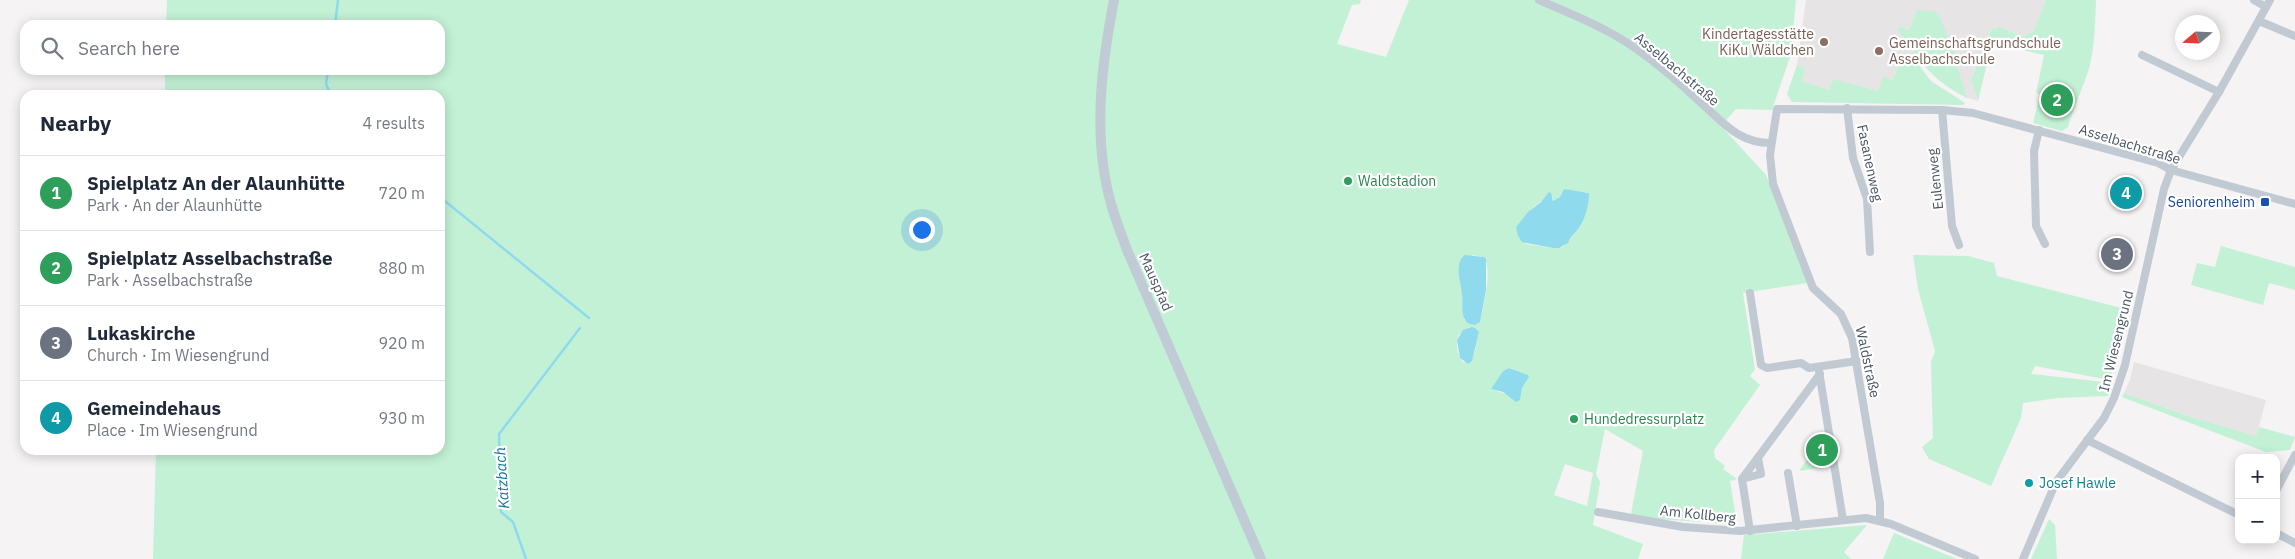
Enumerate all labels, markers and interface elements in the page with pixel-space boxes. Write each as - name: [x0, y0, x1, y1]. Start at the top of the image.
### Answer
- north arrow: [2175, 15, 2220, 60]
- search box: [20, 20, 445, 75]
- place label: Kindertagesstätte KiKu Wäldchen: [1702, 25, 1814, 59]
- street label: Asselbachstraße: [1631, 28, 1723, 110]
- icon: search: [38, 34, 66, 62]
- place label: Gemeinschaftsgrundschule Asselbachschule: [1889, 34, 2061, 68]
- text: Search here: [78, 36, 180, 60]
- marker: Kindertagesstätte KiKu Wäldchen: [1818, 36, 1830, 48]
- marker: Gemeinschaftsgrundschule Asselbachschule: [1873, 45, 1885, 57]
- pin: 2: [2041, 81, 2073, 119]
- text: Nearby: [40, 109, 111, 137]
- text: 4 results: [362, 113, 425, 133]
- street label: Asselbachstraße: [2077, 120, 2183, 168]
- street label: Fasanenweg: [1853, 123, 1887, 204]
- street label: Eulenweg: [1923, 147, 1947, 210]
- text: Spielplatz An der Alaunhütte: [87, 171, 345, 195]
- place label: Waldstadion: [1358, 172, 1436, 190]
- pin: 4: [2110, 174, 2142, 212]
- marker: Waldstadion: [1342, 175, 1354, 187]
- text: 1: [51, 183, 61, 203]
- text: 720 m: [378, 183, 425, 203]
- place label: Seniorenheim: [2168, 193, 2255, 211]
- text: Park · An der Alaunhütte: [87, 195, 262, 215]
- marker: Seniorenheim: [2259, 196, 2271, 208]
- your location: [909, 217, 935, 243]
- pin: 3: [2101, 235, 2133, 273]
- text: Spielplatz Asselbachstraße: [87, 246, 333, 270]
- street label: Mauspfad: [1135, 250, 1177, 314]
- text: 2: [51, 258, 61, 278]
- text: 880 m: [378, 258, 425, 278]
- text: Park · Asselbachstraße: [87, 270, 253, 290]
- street label: Im Wiesengrund: [2095, 288, 2137, 394]
- text: Lukaskirche: [87, 321, 195, 345]
- street label: Waldstraße: [1852, 325, 1884, 400]
- text: 3: [51, 333, 61, 353]
- text: 920 m: [378, 333, 425, 353]
- text: Church · Im Wiesengrund: [87, 345, 269, 365]
- text: Gemeindehaus: [87, 396, 221, 420]
- text: 4: [51, 408, 61, 428]
- text: 930 m: [378, 408, 425, 428]
- place label: Hundedressurplatz: [1584, 410, 1704, 428]
- marker: Hundedressurplatz: [1568, 413, 1580, 425]
- text: Place · Im Wiesengrund: [87, 420, 258, 440]
- pin: 1: [1806, 431, 1838, 469]
- water label: Katzbach: [490, 446, 513, 510]
- map controls: [2235, 454, 2280, 544]
- button: +: [2235, 454, 2280, 499]
- place label: Josef Hawle: [2039, 474, 2116, 492]
- marker: Josef Hawle: [2023, 477, 2035, 489]
- button: −: [2235, 499, 2280, 544]
- street label: Am Kollberg: [1659, 501, 1738, 527]

